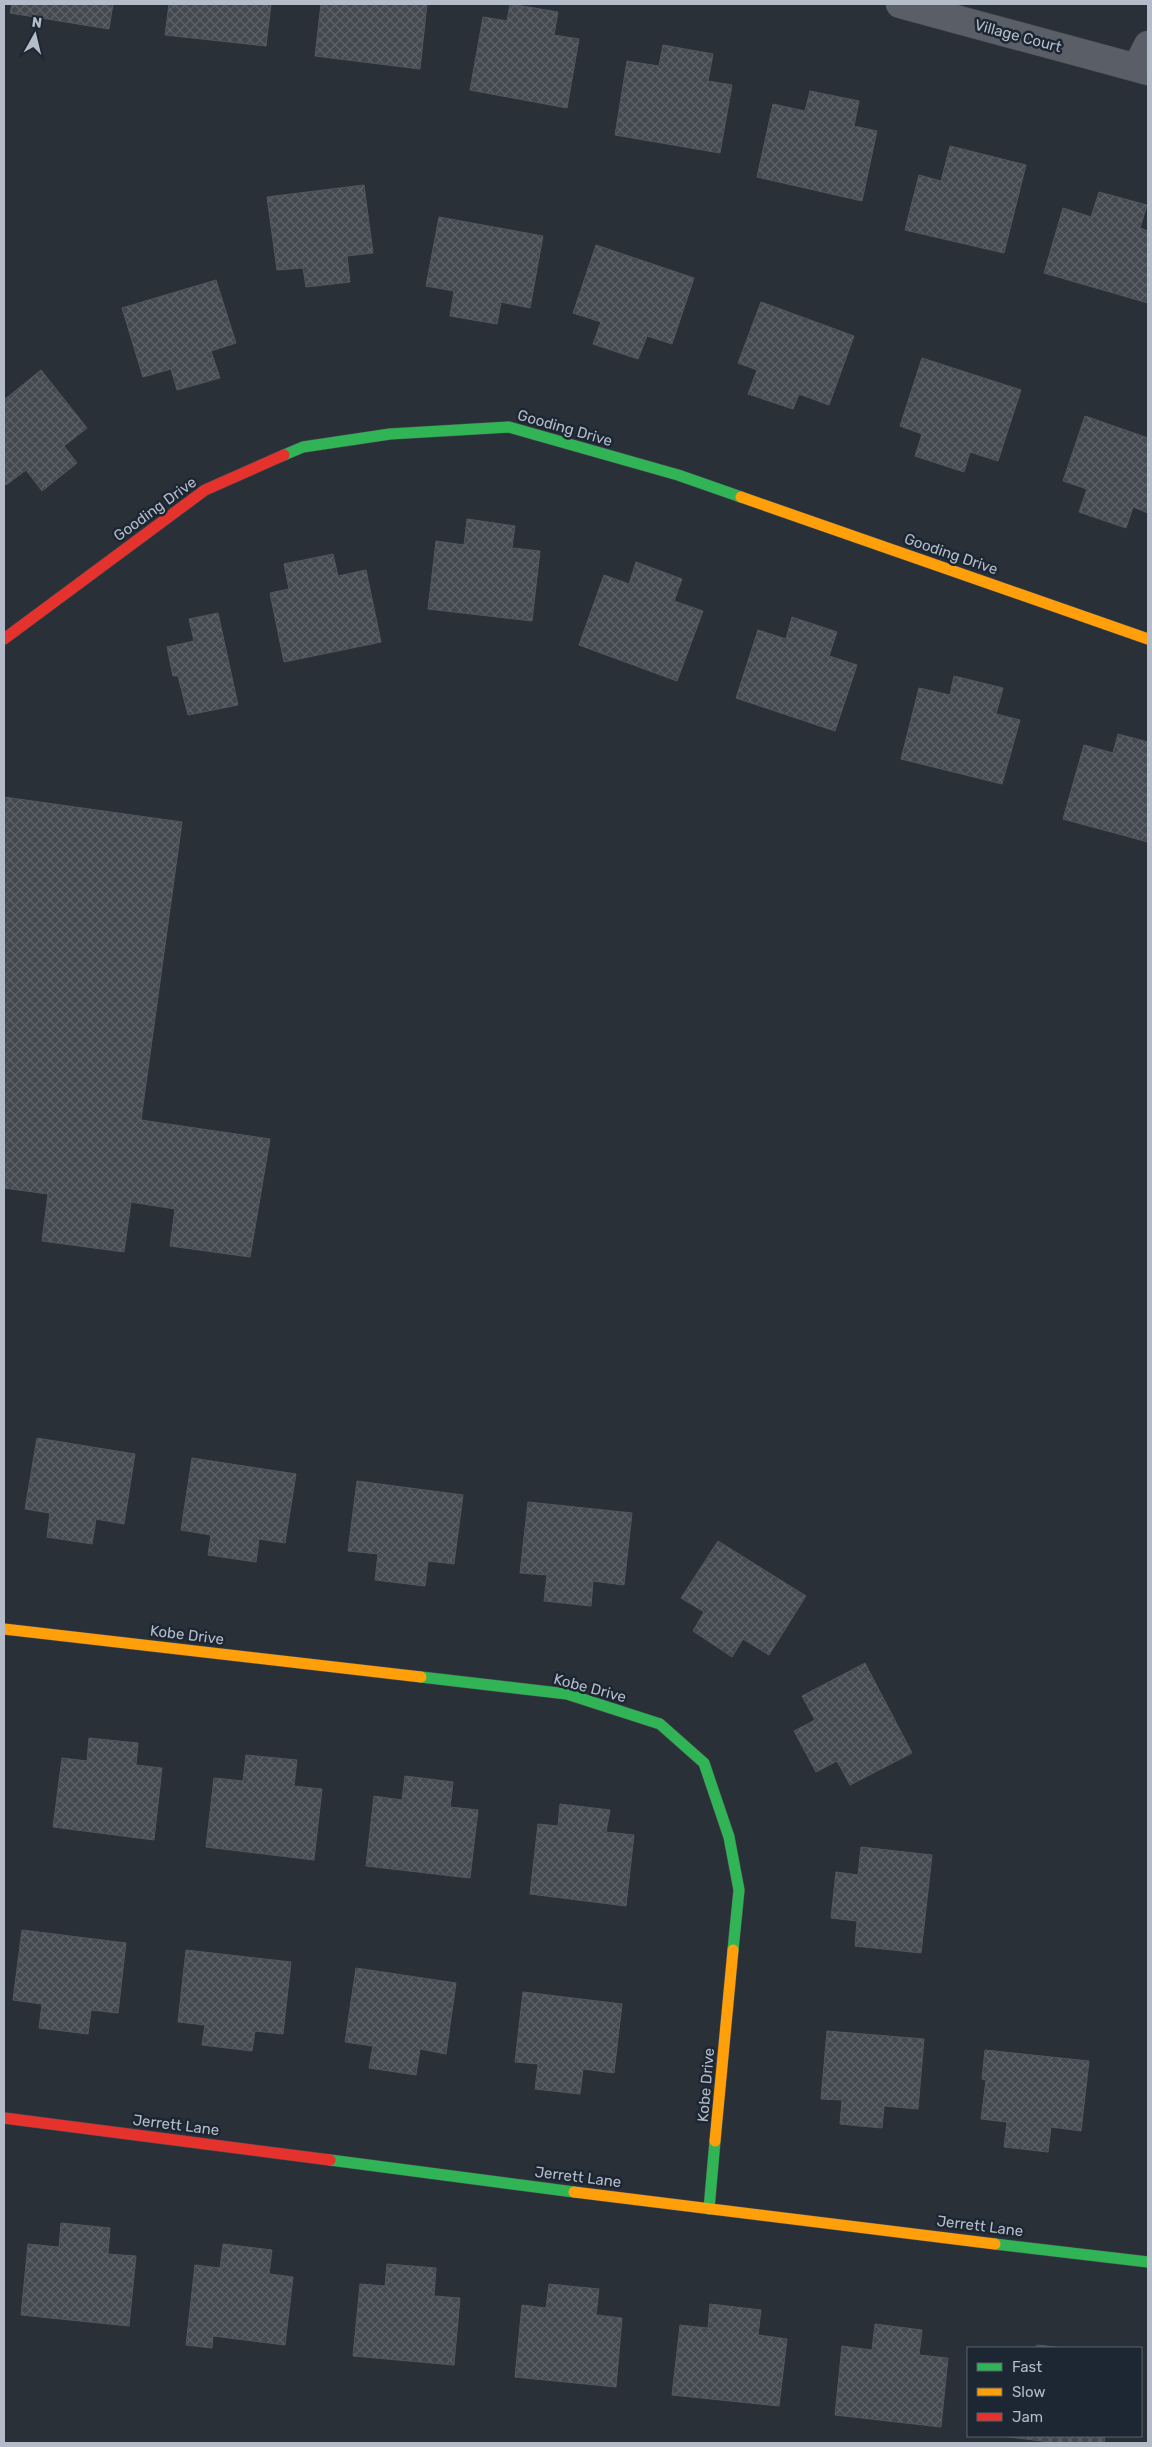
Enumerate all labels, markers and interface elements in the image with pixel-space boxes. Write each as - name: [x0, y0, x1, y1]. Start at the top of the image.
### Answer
- north arrow: [10, 10, 60, 60]
- text: N: [31, 14, 43, 32]
- street label: Village Court: [973, 16, 1064, 56]
- street label: Gooding Drive: [516, 406, 614, 450]
- street label: Gooding Drive: [110, 473, 200, 545]
- street label: Gooding Drive: [902, 530, 1000, 578]
- street label: Kobe Drive: [149, 1622, 225, 1648]
- street label: Kobe Drive: [552, 1670, 628, 1706]
- street label: Kobe Drive: [694, 2047, 718, 2123]
- street label: Jerrett Lane: [132, 2111, 220, 2139]
- street label: Jerrett Lane: [534, 2163, 622, 2191]
- street label: Jerrett Lane: [936, 2212, 1024, 2240]
- legend: [967, 2347, 1142, 2437]
- text: Fast: [1012, 2358, 1042, 2376]
- text: Slow: [1012, 2383, 1045, 2401]
- text: Jam: [1012, 2408, 1043, 2426]

